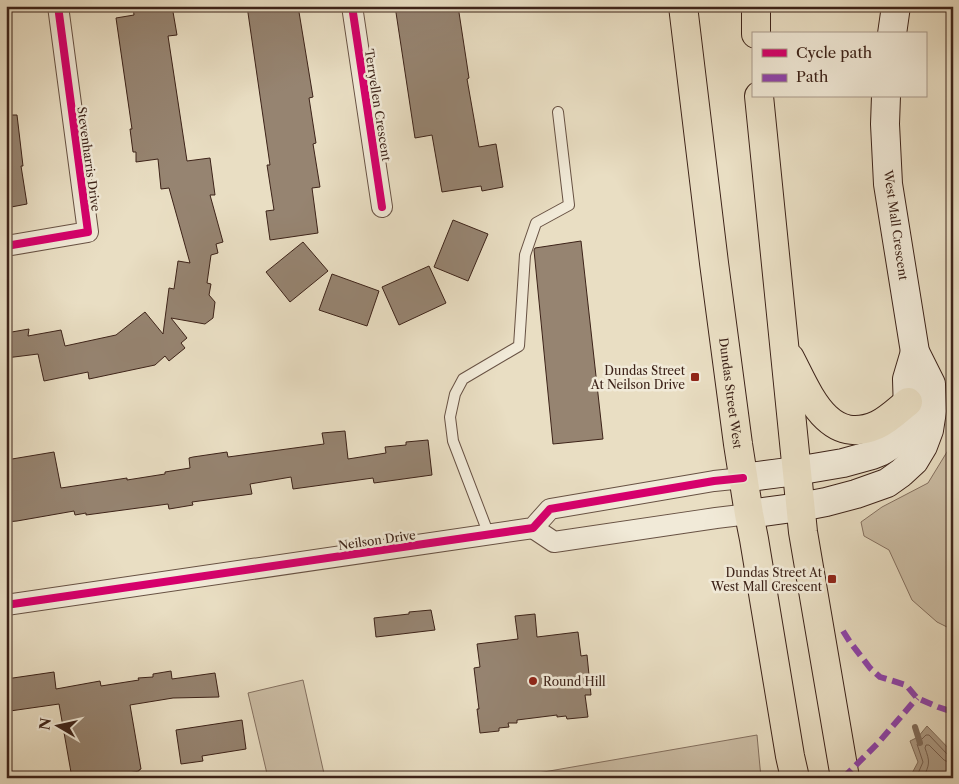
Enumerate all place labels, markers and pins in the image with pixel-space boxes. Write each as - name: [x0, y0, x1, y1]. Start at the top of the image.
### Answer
- place label: Dundas Street At Neilson Drive: [590, 363, 686, 392]
- marker: Dundas Street At Neilson Drive: [689, 371, 701, 383]
- place label: Dundas Street At West Mall Crescent: [710, 565, 823, 594]
- marker: Dundas Street At West Mall Crescent: [826, 573, 838, 585]
- place label: Round Hill: [543, 674, 606, 689]
- marker: Round Hill: [527, 675, 539, 687]

